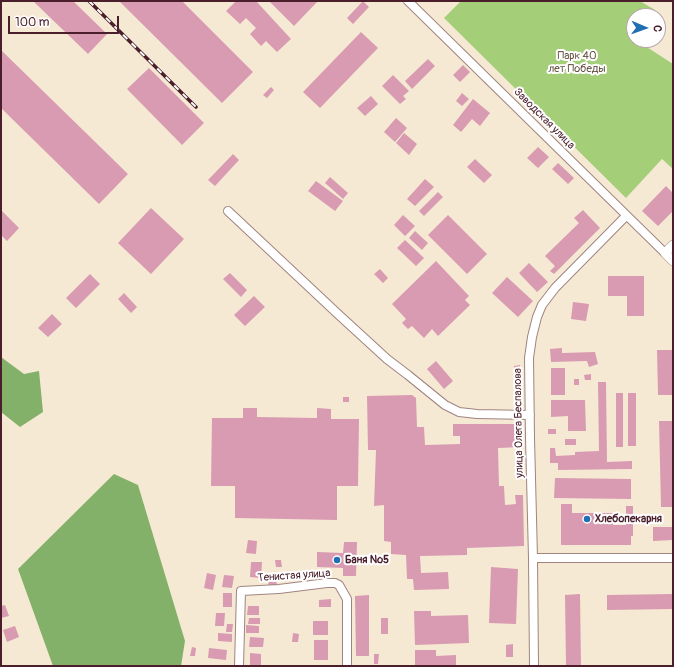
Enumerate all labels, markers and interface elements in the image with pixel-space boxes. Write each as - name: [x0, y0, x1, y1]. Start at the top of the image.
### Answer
- scale bar: [10, 8, 121, 34]
- north arrow: [626, 8, 666, 48]
- text: 100 m: [15, 15, 49, 30]
- text: С: [651, 25, 664, 32]
- park label: Парк 40 лет Победы: [548, 49, 606, 75]
- street label: Заводская улица: [511, 86, 577, 152]
- street label: улица Олега Беспалова: [511, 368, 527, 478]
- place label: Хлебопекарня: [595, 512, 662, 526]
- marker: Хлебопекарня: [582, 514, 592, 524]
- place label: Баня №5: [345, 553, 389, 567]
- marker: Баня №5: [332, 555, 342, 565]
- street label: Тенистая улица: [257, 567, 331, 585]

